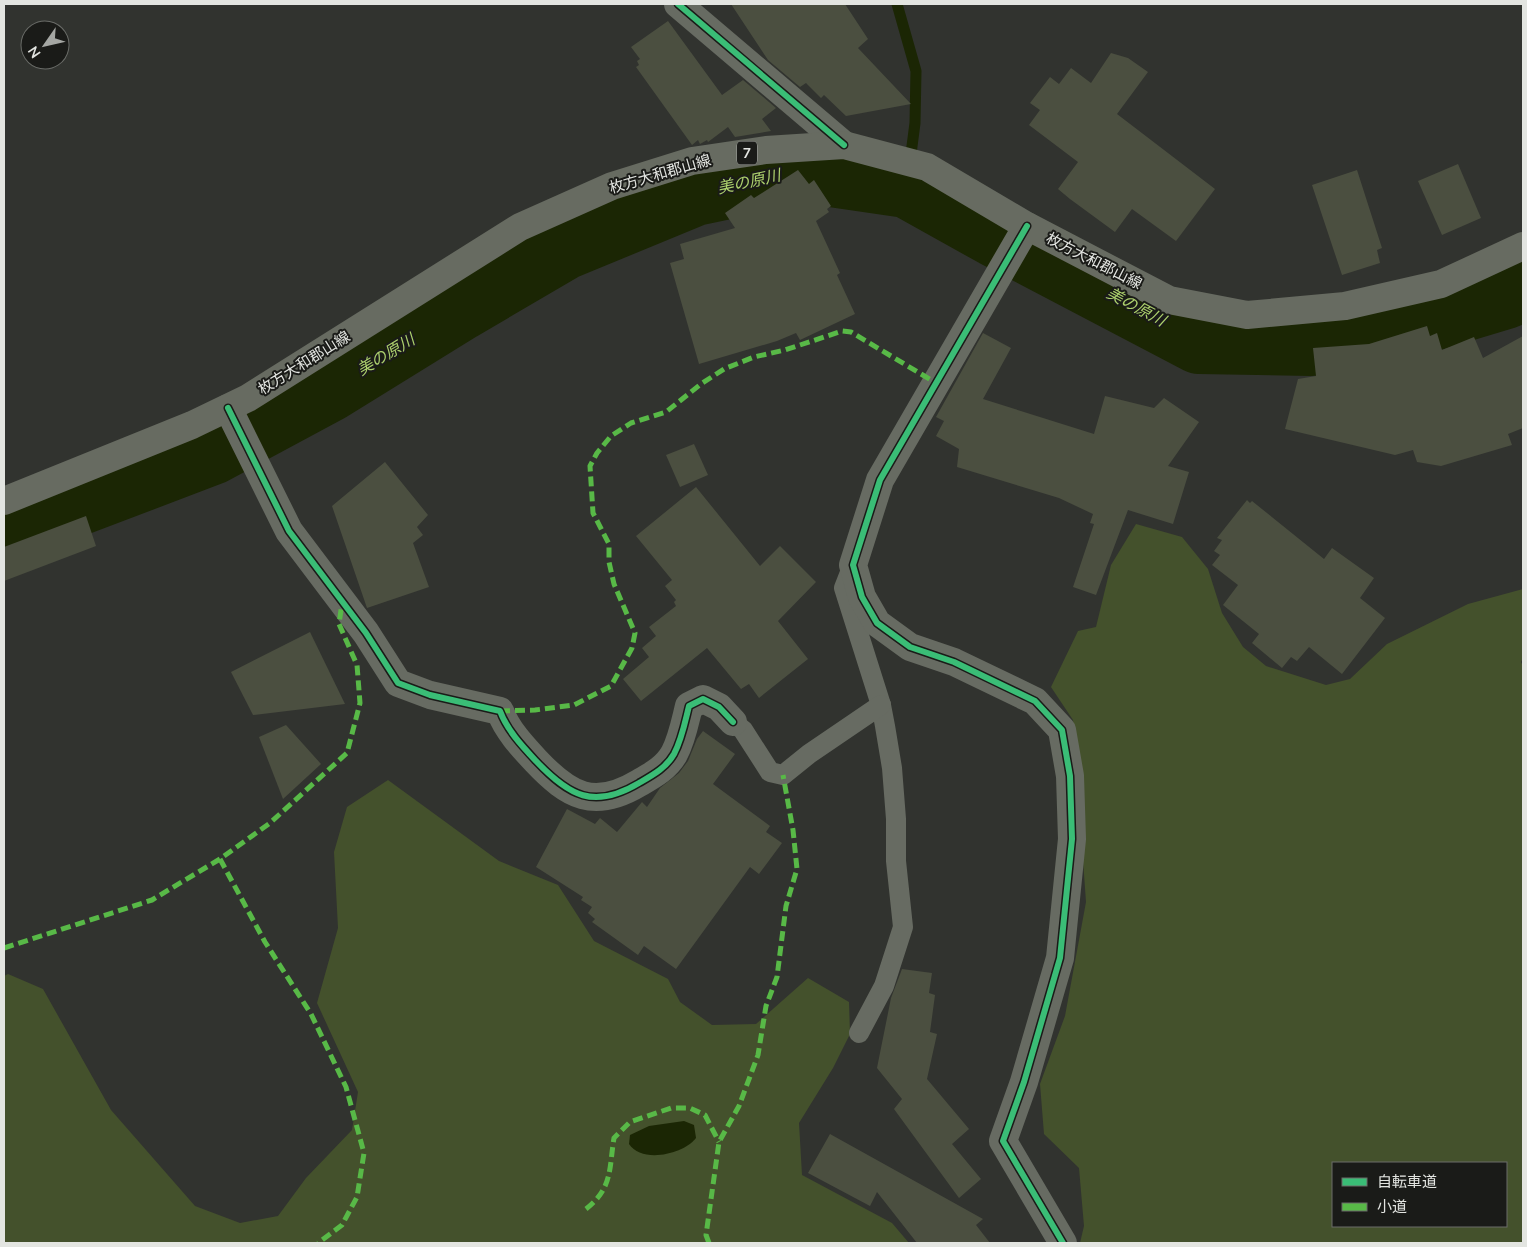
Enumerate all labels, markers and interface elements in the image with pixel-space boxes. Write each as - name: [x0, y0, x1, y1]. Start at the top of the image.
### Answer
- north arrow: [20, 20, 70, 70]
- text: N: [24, 42, 45, 62]
- road number: 7: [737, 142, 757, 164]
- street label: 枚方大和郡山線: [607, 150, 713, 198]
- water label: 美の原川: [715, 164, 785, 199]
- street label: 枚方大和郡山線: [1043, 228, 1145, 294]
- water label: 美の原川: [1103, 282, 1171, 333]
- street label: 枚方大和郡山線: [254, 327, 354, 399]
- water label: 美の原川: [353, 328, 421, 381]
- legend: [1332, 1162, 1507, 1227]
- text: 自転車道: [1377, 1172, 1437, 1192]
- text: 小道: [1377, 1197, 1407, 1217]

